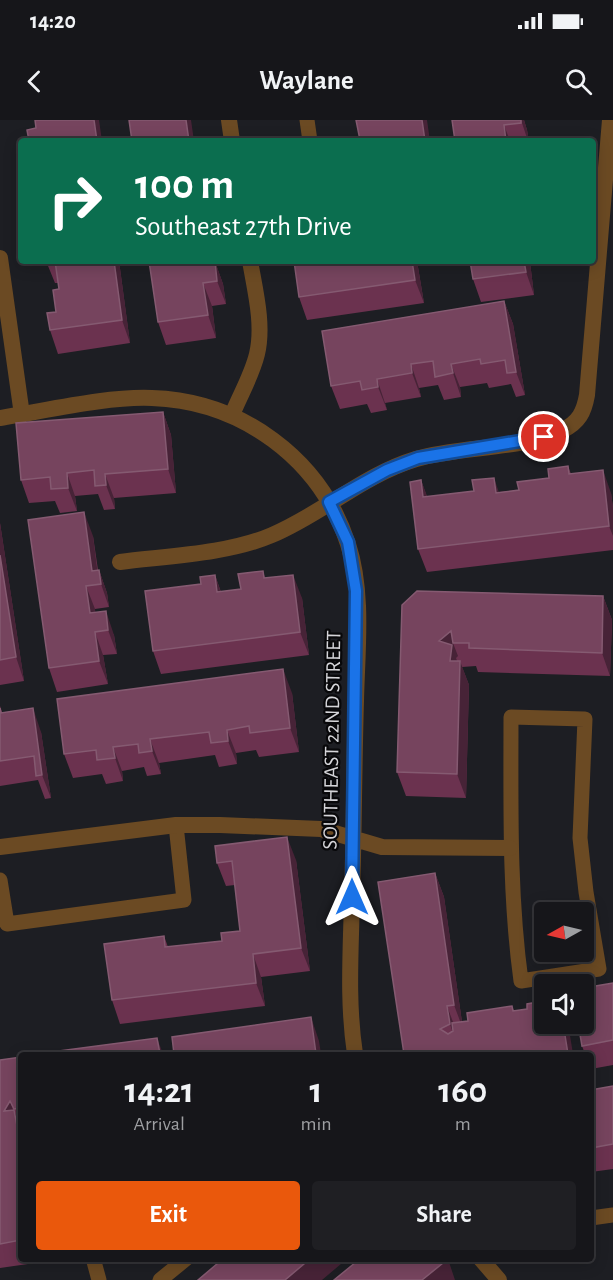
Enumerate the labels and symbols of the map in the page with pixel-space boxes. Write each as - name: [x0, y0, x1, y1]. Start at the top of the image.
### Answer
- pin: [518, 411, 569, 462]
- street label: SOUTHEAST 22ND STREET: [320, 630, 344, 850]
- position arrow: [320, 865, 384, 929]
- north arrow: [534, 902, 594, 962]

